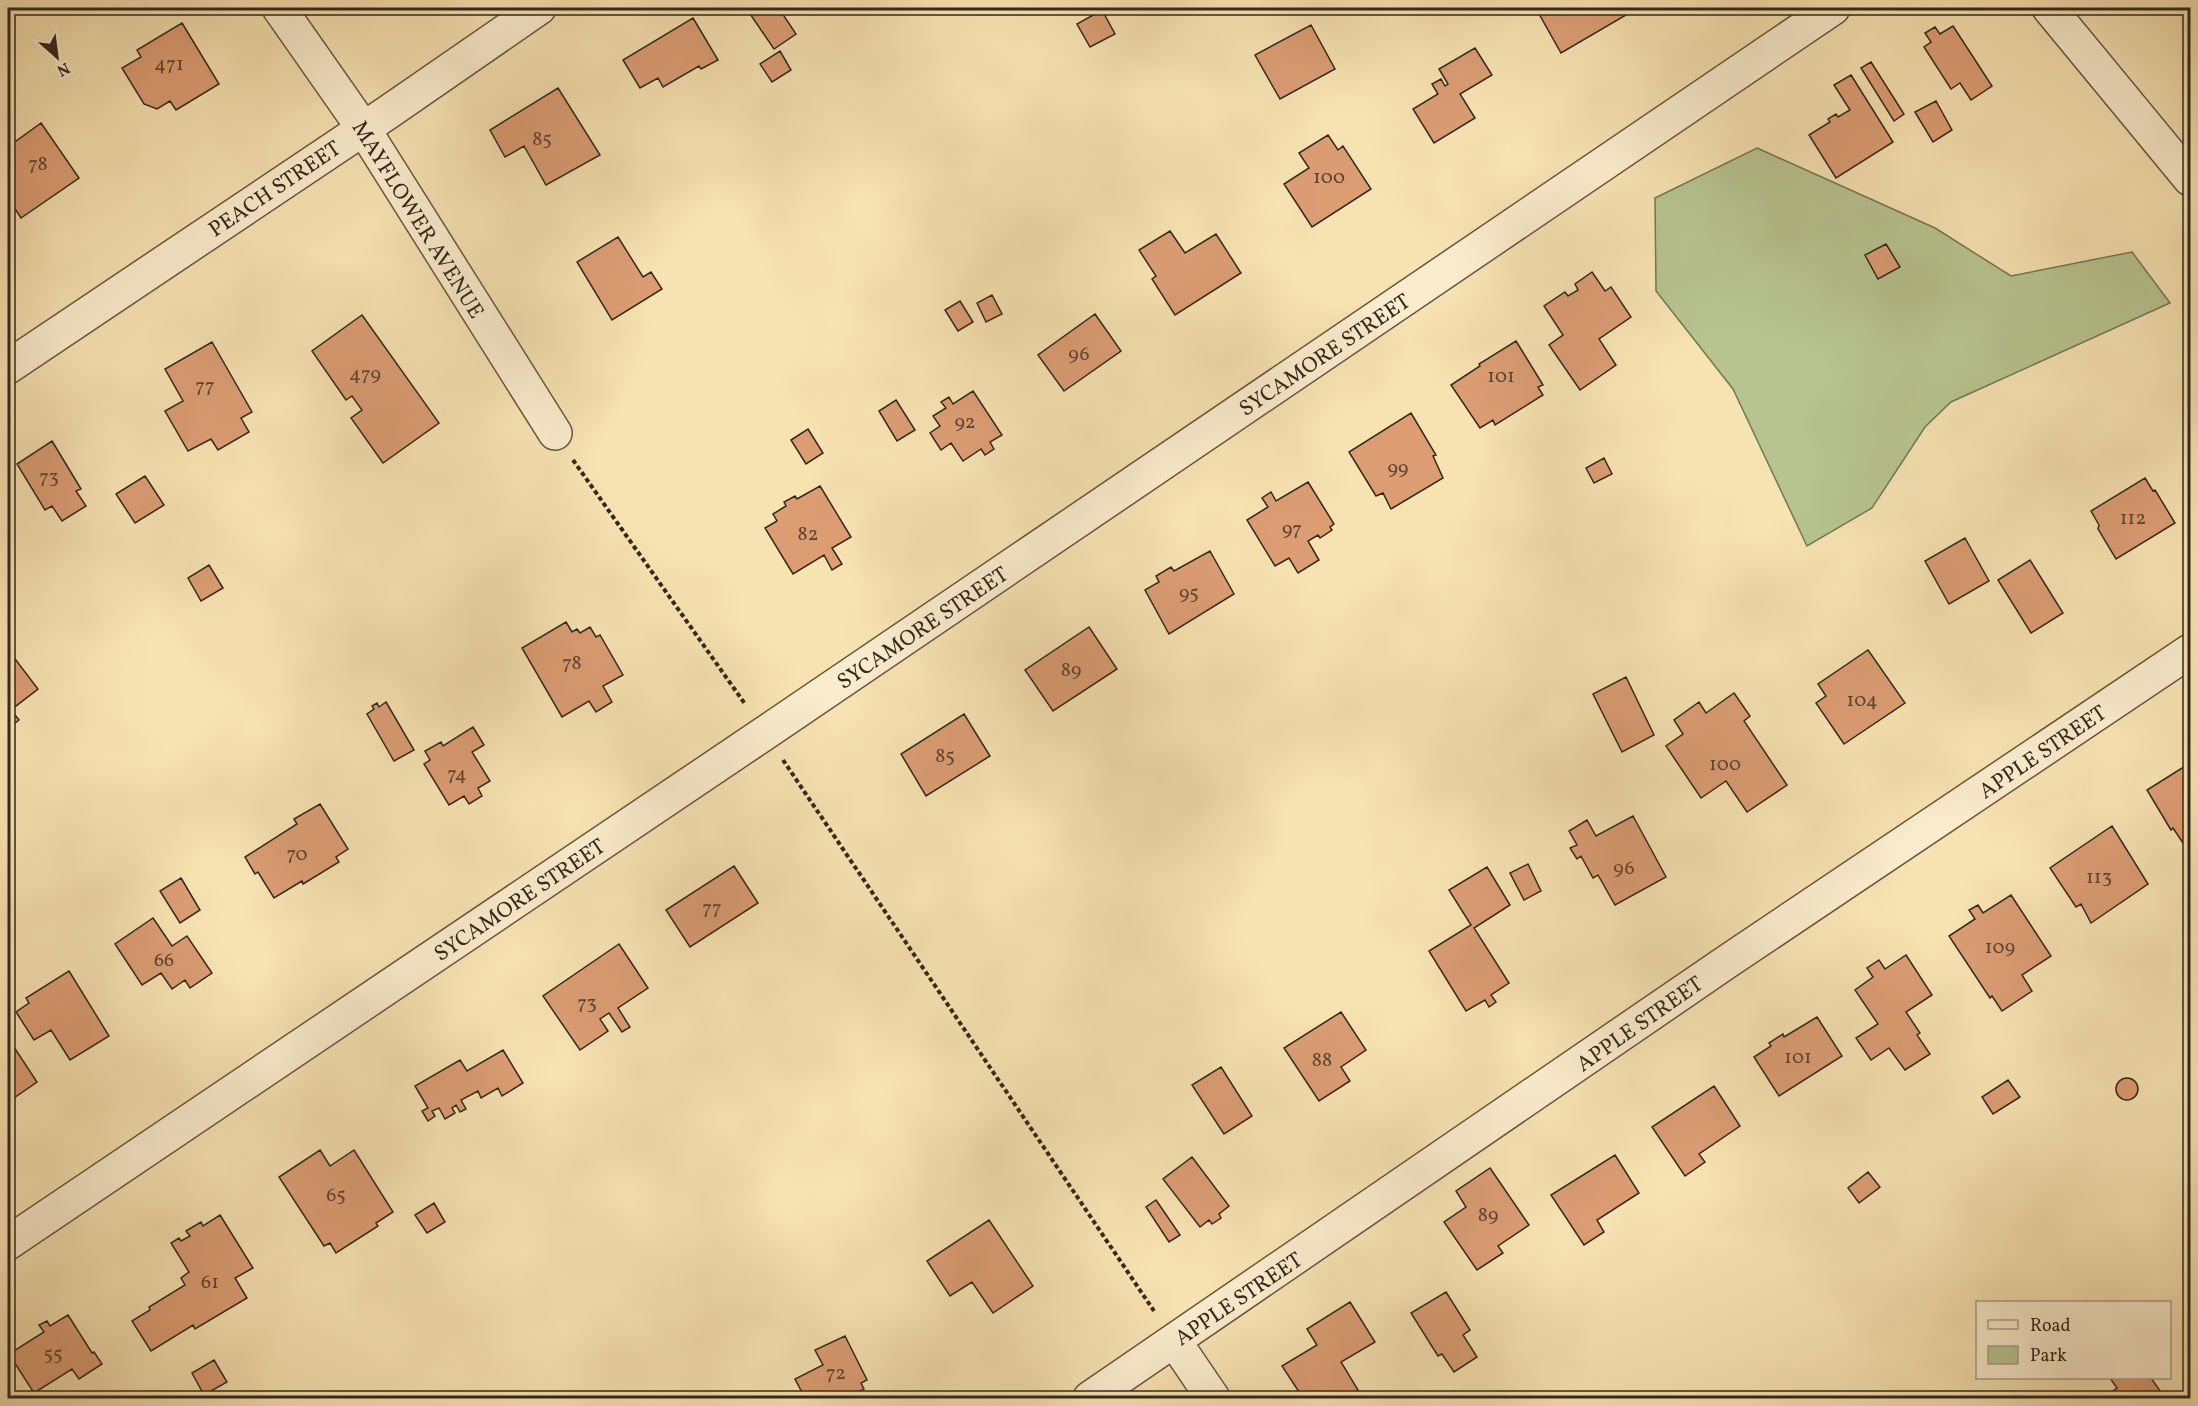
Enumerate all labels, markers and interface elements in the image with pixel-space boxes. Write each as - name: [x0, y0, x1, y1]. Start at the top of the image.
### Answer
- north arrow: [27, 27, 87, 87]
- house number: 471: [154, 51, 184, 79]
- text: N: [52, 56, 73, 81]
- street label: MAYFLOWER AVENUE: [343, 115, 490, 325]
- house number: 85: [532, 126, 552, 154]
- street label: PEACH STREET: [203, 134, 348, 246]
- house number: 78: [28, 151, 48, 179]
- house number: 100: [1313, 164, 1345, 192]
- street label: SYCAMORE STREET: [1233, 287, 1417, 425]
- house number: 96: [1068, 341, 1090, 369]
- house number: 479: [349, 361, 381, 389]
- house number: 101: [1487, 363, 1515, 391]
- house number: 77: [195, 373, 215, 401]
- house number: 92: [954, 409, 976, 437]
- house number: 99: [1388, 455, 1408, 483]
- house number: 73: [39, 464, 59, 492]
- house number: 112: [2120, 505, 2146, 533]
- house number: 97: [1282, 516, 1302, 544]
- house number: 82: [798, 521, 818, 549]
- street label: SYCAMORE STREET: [831, 560, 1015, 698]
- house number: 95: [1179, 580, 1199, 608]
- house number: 78: [562, 650, 582, 678]
- house number: 89: [1061, 657, 1081, 685]
- house number: 104: [1846, 687, 1878, 715]
- street label: APPLE STREET: [1973, 699, 2114, 807]
- house number: 85: [935, 743, 955, 771]
- house number: 100: [1709, 751, 1741, 779]
- house number: 74: [447, 761, 467, 789]
- street label: SYCAMORE STREET: [428, 832, 612, 970]
- house number: 70: [287, 841, 307, 869]
- house number: 96: [1613, 855, 1635, 883]
- house number: 113: [2086, 864, 2112, 892]
- house number: 77: [702, 895, 722, 923]
- house number: 109: [1985, 934, 2015, 962]
- house number: 66: [154, 947, 174, 975]
- street label: APPLE STREET: [1571, 970, 1710, 1080]
- house number: 73: [577, 990, 597, 1018]
- house number: 101: [1784, 1044, 1812, 1072]
- house number: 88: [1312, 1047, 1332, 1075]
- house number: 65: [326, 1182, 346, 1210]
- house number: 89: [1478, 1202, 1498, 1230]
- street label: APPLE STREET: [1169, 1246, 1310, 1354]
- house number: 61: [201, 1269, 219, 1297]
- legend: [1976, 1301, 2171, 1379]
- text: Road: [2030, 1314, 2071, 1339]
- house number: 55: [43, 1341, 63, 1369]
- text: Park: [2030, 1344, 2067, 1369]
- house number: 72: [826, 1360, 846, 1388]

